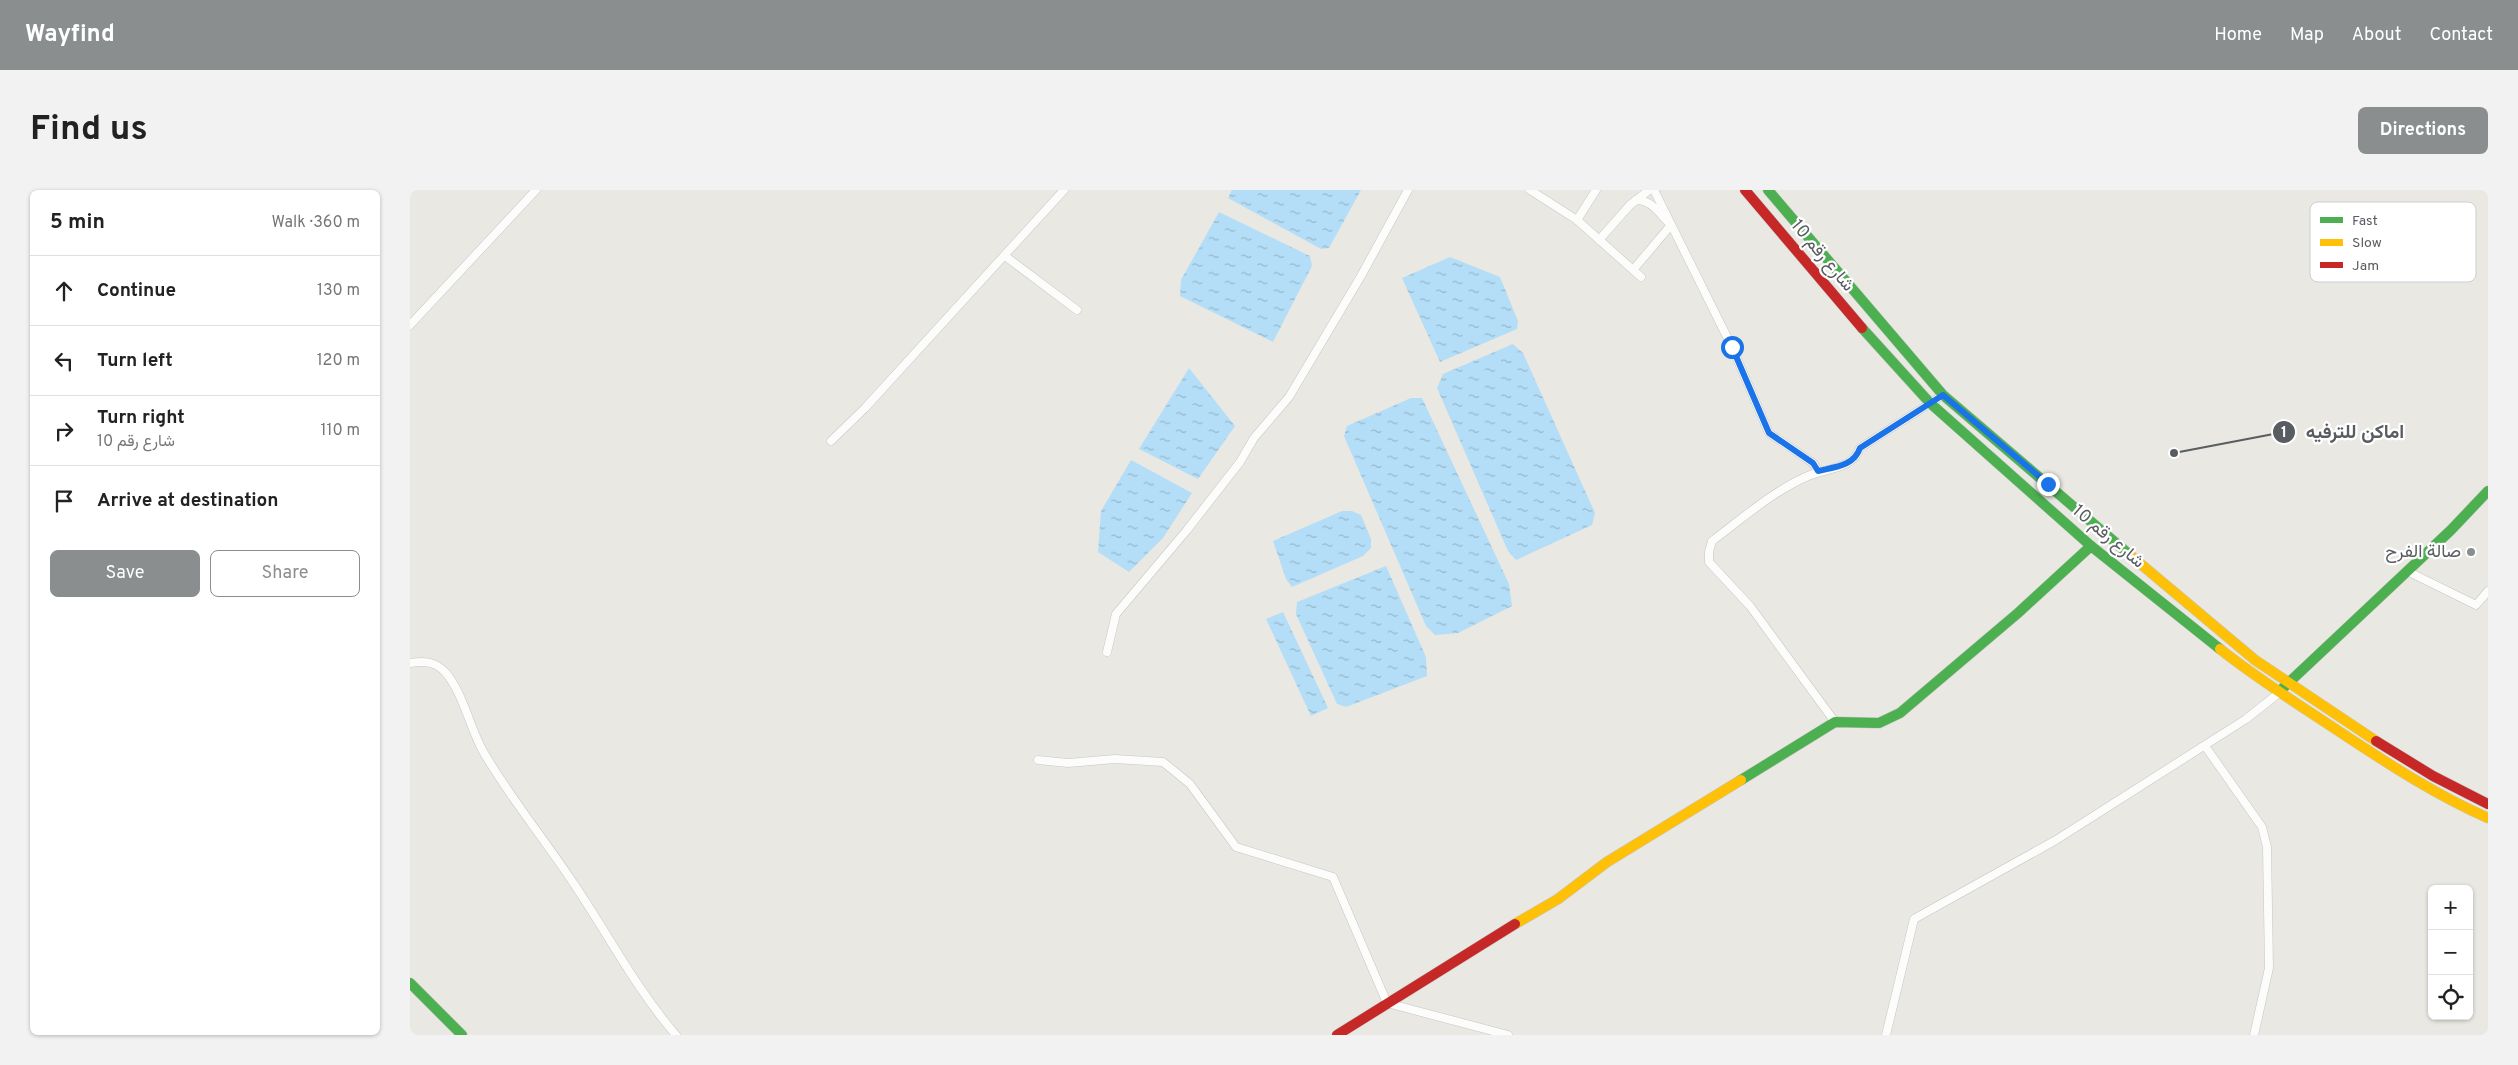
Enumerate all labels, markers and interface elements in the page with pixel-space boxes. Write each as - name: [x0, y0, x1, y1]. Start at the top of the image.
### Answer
- text: Wayfind: [25, 20, 115, 50]
- text: Home: [2214, 24, 2262, 47]
- text: Map: [2290, 24, 2324, 47]
- text: About: [2352, 24, 2401, 47]
- text: Contact: [2429, 24, 2493, 47]
- button: Directions: [2358, 107, 2488, 154]
- text: Find us: [30, 108, 148, 152]
- legend: [2310, 202, 2476, 282]
- text: 5 min: [50, 209, 105, 236]
- text: Walk · 360 m: [272, 213, 360, 233]
- text: Fast: [2352, 213, 2378, 230]
- street label: شارع رقم 10: [1785, 215, 1859, 297]
- text: Slow: [2352, 235, 2382, 252]
- text: Jam: [2352, 258, 2379, 275]
- icon: ahead: [50, 277, 78, 305]
- text: Continue: [97, 279, 176, 303]
- text: 130 m: [317, 281, 360, 301]
- route start: [1721, 336, 1744, 359]
- icon: left: [50, 347, 78, 375]
- text: Turn left: [97, 349, 173, 373]
- text: 120 m: [317, 351, 360, 371]
- text: Turn right: [97, 406, 185, 430]
- callout: اماكن للترفيه: [2271, 415, 2414, 449]
- icon: right: [50, 417, 78, 445]
- text: 110 m: [320, 421, 360, 441]
- text: اماكن للترفيه: [2306, 421, 2404, 445]
- text: 1: [2281, 424, 2287, 443]
- text: شارع رقم 10: [97, 432, 175, 452]
- route end: [2037, 473, 2060, 496]
- icon: arrive: [50, 487, 78, 515]
- text: Arrive at destination: [97, 489, 278, 513]
- street label: شارع رقم 10: [2067, 500, 2149, 574]
- place label: صالة الفرح: [2385, 541, 2461, 564]
- marker: صالة الفرح: [2465, 546, 2477, 558]
- button: Save: [50, 550, 200, 597]
- button: Share: [210, 550, 360, 597]
- map controls: [2428, 885, 2473, 1020]
- button: +: [2428, 885, 2473, 930]
- button: −: [2428, 930, 2473, 975]
- button: locate: [2428, 975, 2473, 1020]

